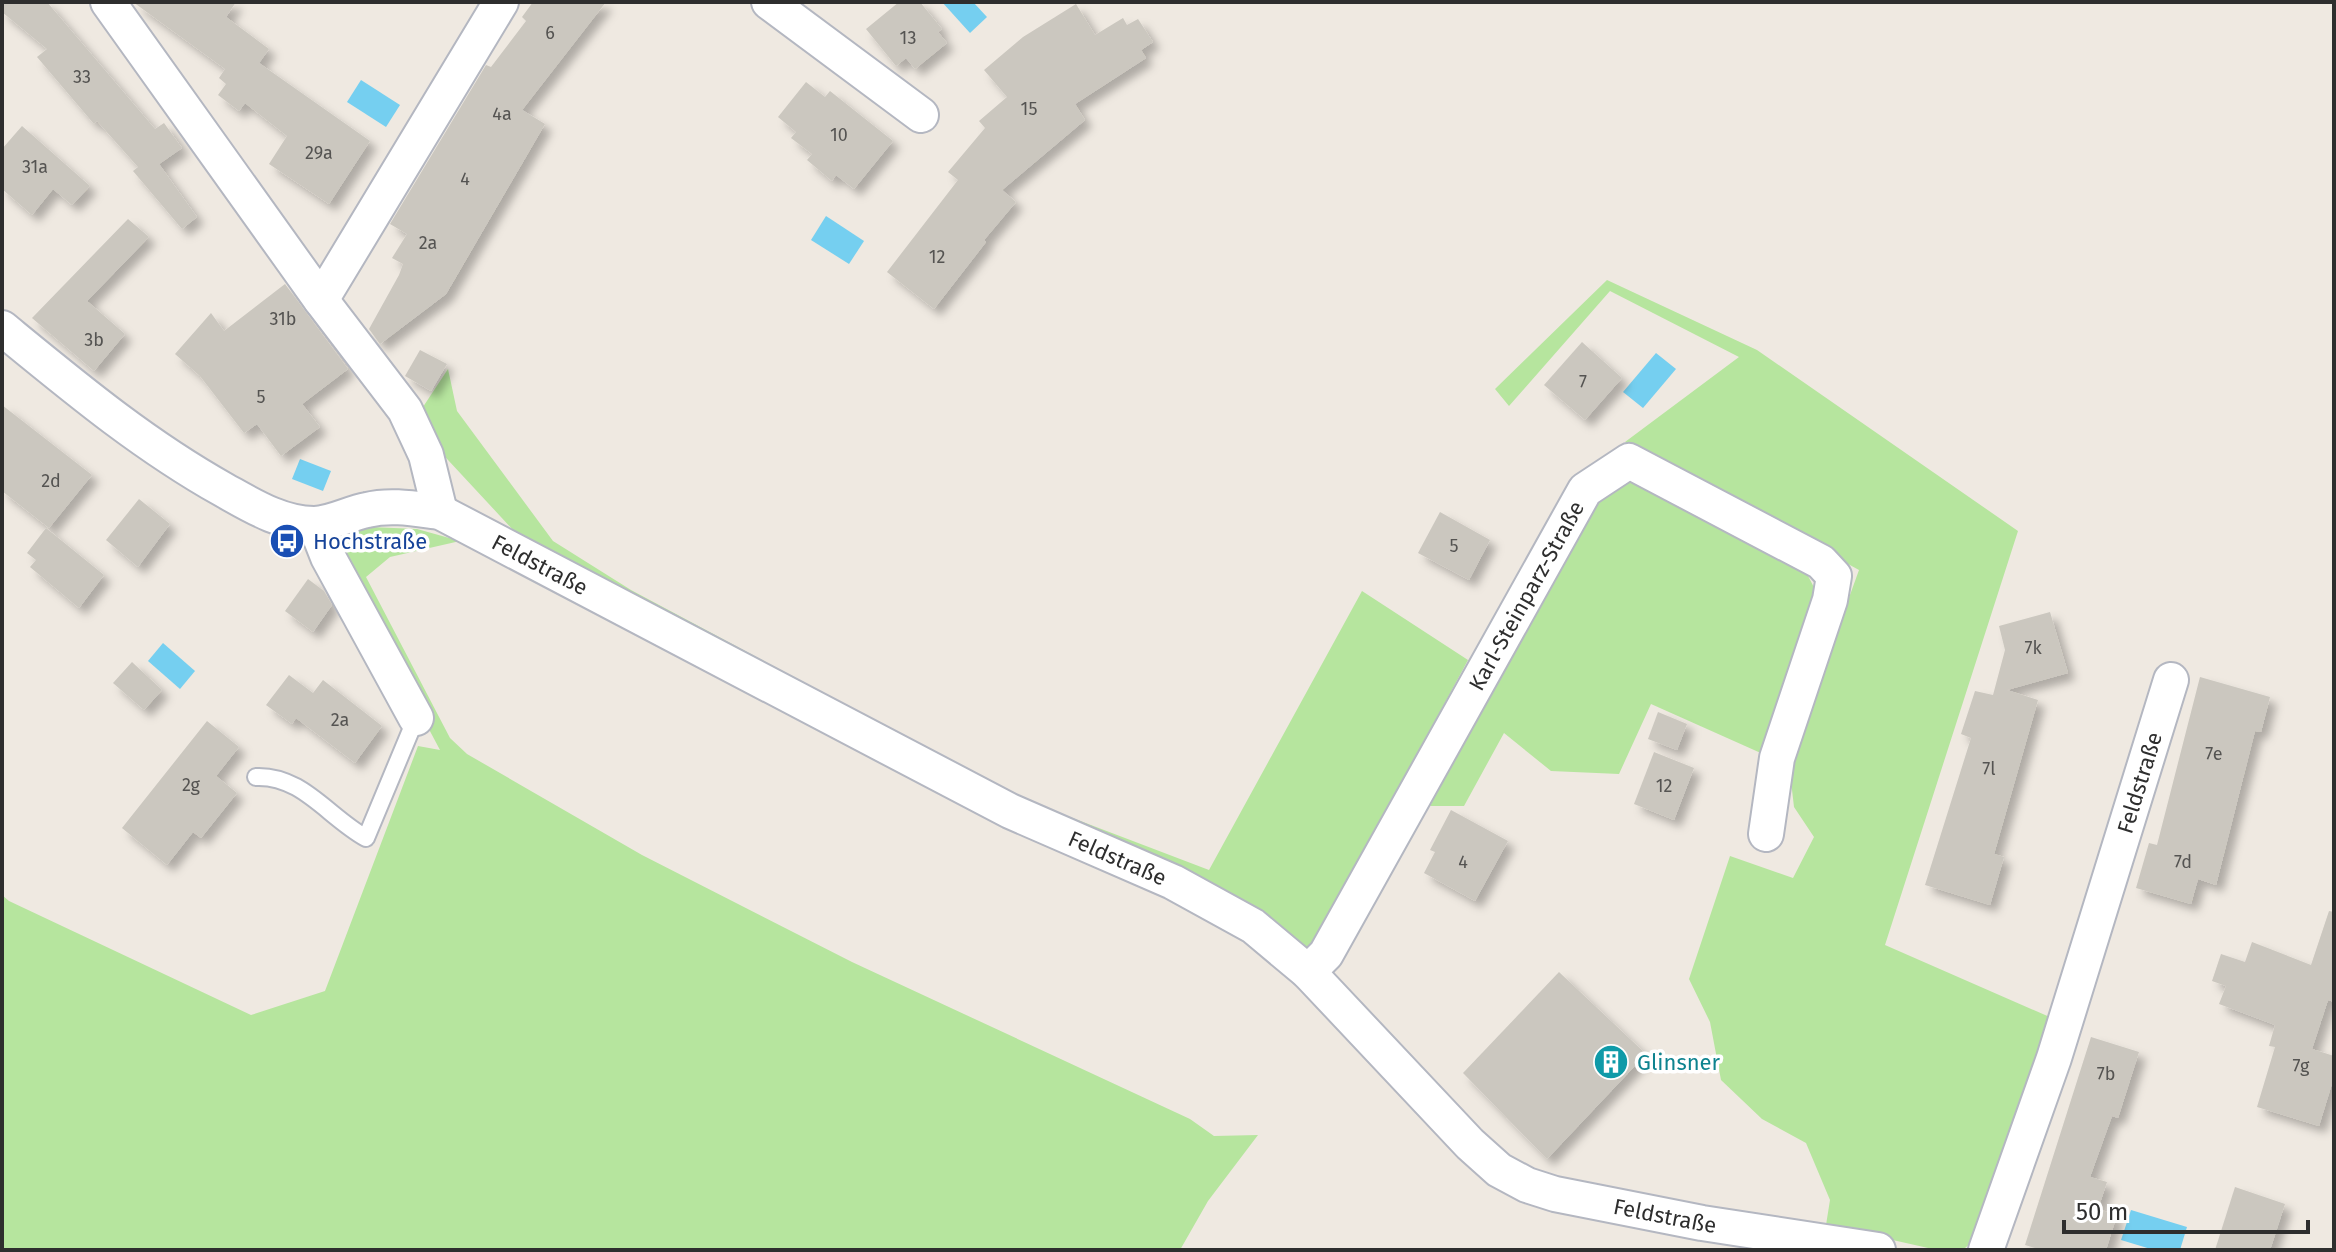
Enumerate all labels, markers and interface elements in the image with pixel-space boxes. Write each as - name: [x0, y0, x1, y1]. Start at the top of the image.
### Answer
- house number: 6: [545, 22, 555, 44]
- house number: 13: [900, 27, 916, 49]
- house number: 33: [73, 66, 91, 88]
- house number: 15: [1021, 98, 1037, 120]
- house number: 4a: [492, 103, 512, 125]
- house number: 10: [830, 124, 848, 146]
- house number: 29a: [305, 142, 333, 164]
- house number: 31a: [22, 156, 48, 178]
- house number: 4: [460, 168, 470, 190]
- house number: 2a: [419, 232, 437, 254]
- house number: 12: [929, 246, 945, 268]
- house number: 31b: [269, 308, 297, 330]
- house number: 3b: [84, 329, 104, 351]
- house number: 7: [1579, 371, 1587, 393]
- house number: 5: [256, 386, 266, 408]
- house number: 2d: [41, 470, 61, 492]
- street label: Karl-Steinparz-Straße: [1462, 496, 1590, 695]
- bus stop icon: Hochstraße: [268, 522, 306, 560]
- place label: Hochstraße: [313, 528, 427, 555]
- street label: Feldstraße: [488, 528, 593, 601]
- house number: 5: [1449, 535, 1459, 557]
- house number: 7k: [2024, 637, 2042, 659]
- house number: 2a: [331, 709, 349, 731]
- street label: Feldstraße: [2111, 729, 2168, 836]
- house number: 7e: [2205, 743, 2223, 765]
- house number: 7l: [1982, 758, 1996, 780]
- house number: 2g: [182, 774, 201, 796]
- house number: 12: [1656, 775, 1672, 797]
- street label: Feldstraße: [1064, 825, 1171, 891]
- house number: 4: [1458, 851, 1468, 873]
- house number: 7d: [2174, 851, 2192, 873]
- building icon: Glinsner: [1592, 1043, 1630, 1081]
- place label: Glinsner: [1637, 1049, 1721, 1076]
- house number: 7g: [2293, 1055, 2310, 1077]
- house number: 7b: [2097, 1063, 2115, 1085]
- scale bar: [2064, 1184, 2308, 1234]
- street label: Feldstraße: [1611, 1192, 1718, 1239]
- text: 50 m: [2076, 1198, 2128, 1226]

